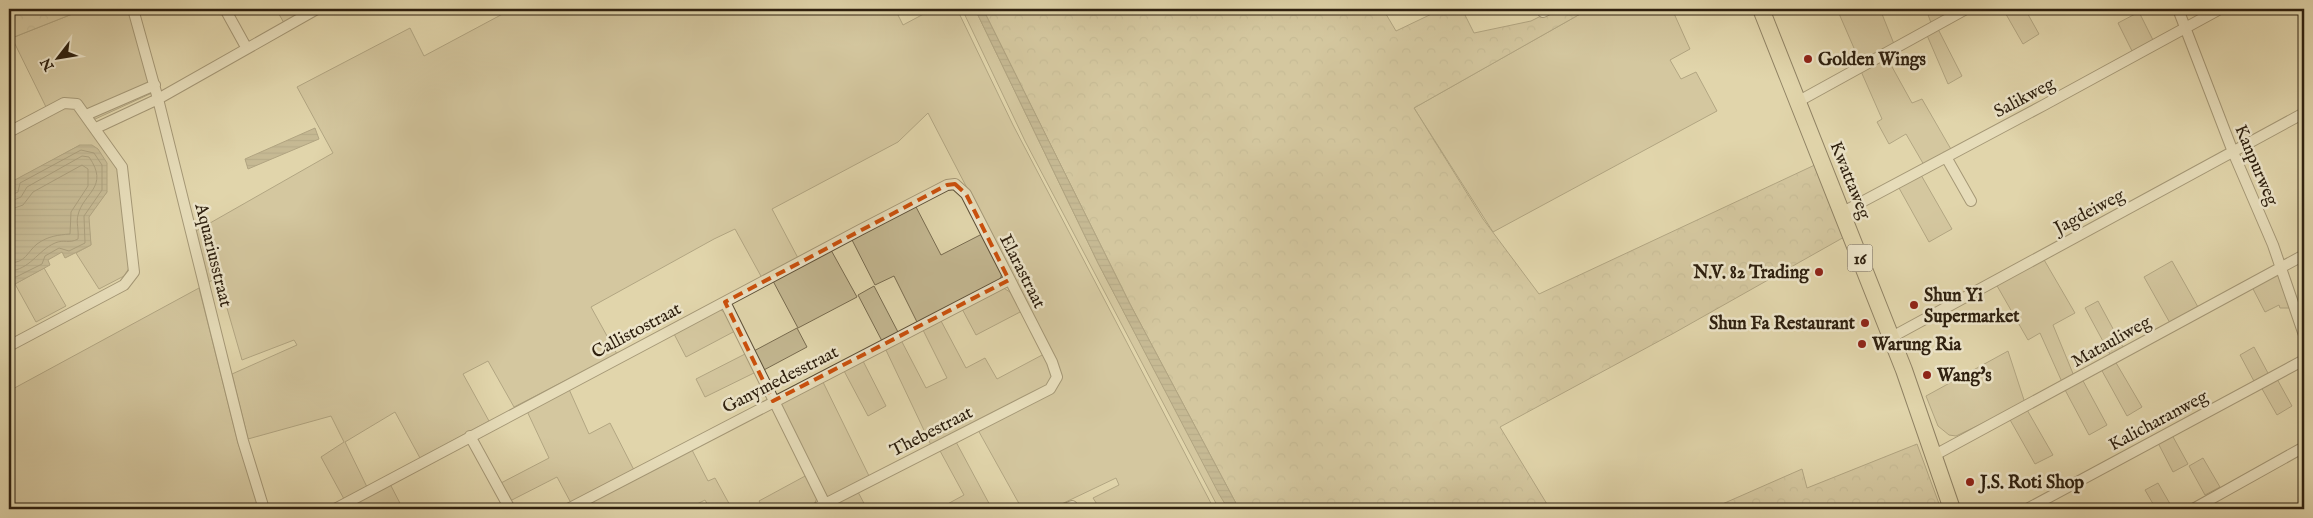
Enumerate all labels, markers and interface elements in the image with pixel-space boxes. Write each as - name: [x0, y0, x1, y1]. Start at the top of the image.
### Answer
- north arrow: [32, 32, 82, 82]
- place label: Golden Wings: [1818, 49, 1927, 72]
- marker: Golden Wings: [1802, 53, 1814, 65]
- text: N: [37, 54, 59, 75]
- street label: Salikweg: [1990, 73, 2059, 124]
- street label: Kanpurweg: [2228, 122, 2283, 210]
- street label: Kwattaweg: [1824, 138, 1876, 223]
- street label: Jagdeiweg: [2049, 184, 2129, 241]
- street label: Aquariusstraat: [188, 200, 237, 310]
- street label: Elarastraat: [993, 231, 1050, 313]
- road number: 16: [1848, 244, 1872, 272]
- place label: N.V. 82 Trading: [1692, 262, 1810, 285]
- marker: N.V. 82 Trading: [1813, 266, 1825, 278]
- place label: Shun Yi Supermarket: [1924, 285, 2020, 329]
- street label: Callistostraat: [588, 298, 686, 365]
- marker: Shun Yi Supermarket: [1908, 299, 1920, 311]
- street label: Matauliweg: [2068, 311, 2156, 374]
- place label: Shun Fa Restaurant: [1709, 313, 1856, 336]
- marker: Shun Fa Restaurant: [1859, 317, 1871, 329]
- place label: Warung Ria: [1871, 334, 1962, 357]
- marker: Warung Ria: [1856, 338, 1868, 350]
- street label: Ganymedesstraat: [719, 341, 843, 420]
- place label: Wang's: [1936, 365, 1992, 388]
- marker: Wang's: [1921, 369, 1933, 381]
- street label: Kalicharanweg: [2105, 385, 2212, 457]
- street label: Thebestraat: [886, 402, 977, 463]
- place label: J.S. Roti Shop: [1978, 472, 2084, 495]
- marker: J.S. Roti Shop: [1964, 476, 1976, 488]

